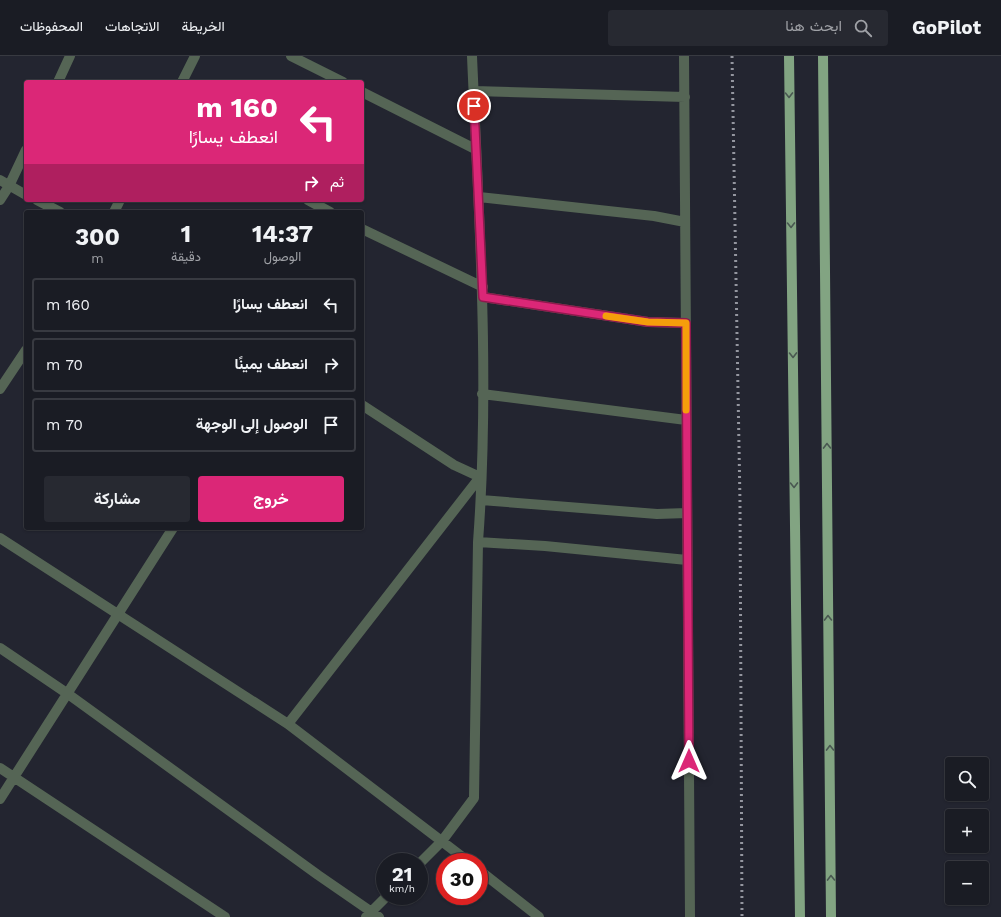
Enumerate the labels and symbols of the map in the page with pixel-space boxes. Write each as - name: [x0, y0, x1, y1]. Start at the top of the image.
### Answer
- pin: [457, 89, 491, 123]
- one-way arrow: [785, 92, 793, 98]
- one-way arrow: [787, 222, 795, 228]
- one-way arrow: [789, 352, 797, 358]
- one-way arrow: [823, 443, 831, 449]
- one-way arrow: [790, 482, 799, 488]
- one-way arrow: [824, 615, 832, 621]
- position arrow: [668, 740, 710, 782]
- one-way arrow: [825, 745, 834, 751]
- speed limit sign: 30: [436, 853, 488, 905]
- one-way arrow: [827, 875, 835, 881]

